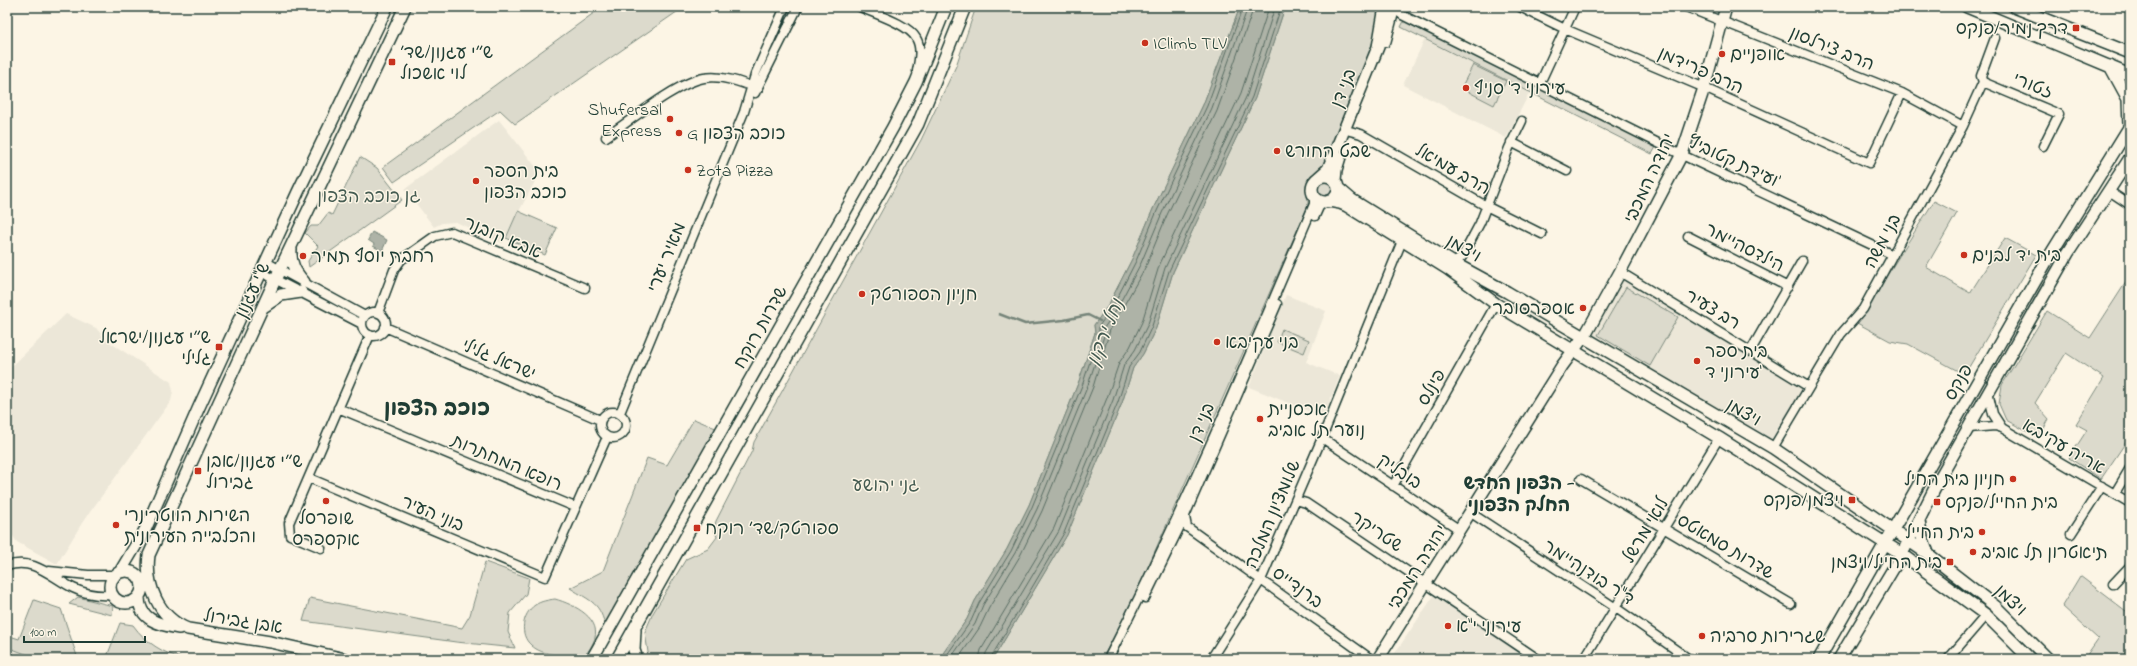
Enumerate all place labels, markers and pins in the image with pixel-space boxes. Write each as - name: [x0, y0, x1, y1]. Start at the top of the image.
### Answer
- place label: דרך נמיר/פנקס: [1956, 17, 2068, 43]
- marker: דרך נמיר/פנקס: [2071, 23, 2081, 33]
- place label: IClimb TLV: [1153, 32, 1227, 58]
- marker: IClimb TLV: [1140, 38, 1150, 48]
- place label: ש״י עגנון/שד׳ לוי אשכול: [400, 41, 493, 88]
- place label: אופניים: [1730, 43, 1785, 69]
- marker: אופניים: [1717, 49, 1727, 59]
- marker: ש״י עגנון/שד׳ לוי אשכול: [387, 57, 397, 67]
- place label: עירוני ד' סניף: [1474, 77, 1565, 103]
- marker: עירוני ד' סניף: [1461, 83, 1471, 93]
- place label: Shufersal Express: [588, 98, 662, 145]
- marker: Shufersal Express: [665, 114, 675, 124]
- place label: G כוכב הצפון: [687, 122, 785, 148]
- marker: G כוכב הצפון: [674, 128, 684, 138]
- place label: שבט החורש: [1285, 140, 1371, 166]
- marker: שבט החורש: [1272, 146, 1282, 156]
- place label: Zota Pizza: [696, 159, 773, 185]
- place label: בית הספר כוכב הצפון: [484, 160, 567, 207]
- marker: Zota Pizza: [683, 165, 693, 175]
- marker: בית הספר כוכב הצפון: [471, 176, 481, 186]
- place label: בית יד לבנים: [1972, 244, 2061, 270]
- place label: רחבת יוסף תמיר: [311, 245, 434, 271]
- marker: בית יד לבנים: [1959, 250, 1969, 260]
- marker: רחבת יוסף תמיר: [298, 251, 308, 261]
- place label: חניון הספורטק: [870, 283, 977, 309]
- marker: חניון הספורטק: [857, 289, 867, 299]
- place label: אספרסובר: [1492, 297, 1575, 323]
- marker: אספרסובר: [1578, 303, 1588, 313]
- place label: ש״י עגנון/ישראל גלילי: [99, 326, 211, 373]
- place label: בני עקיבא: [1225, 331, 1299, 357]
- marker: בני עקיבא: [1212, 337, 1222, 347]
- place label: בית ספר עירוני ד': [1705, 340, 1768, 387]
- marker: ש״י עגנון/ישראל גלילי: [214, 342, 224, 352]
- marker: בית ספר עירוני ד': [1692, 356, 1702, 366]
- place label: אכסניית נוער תל אביב: [1267, 398, 1365, 445]
- marker: אכסניית נוער תל אביב: [1255, 414, 1265, 424]
- place label: ש״י עגנון/אבן גבירול: [206, 450, 303, 497]
- marker: ש״י עגנון/אבן גבירול: [193, 466, 203, 476]
- place label: חניון בית החיל: [1904, 468, 2005, 494]
- marker: חניון בית החיל: [2008, 474, 2018, 484]
- place label: ויצמן/פנקס: [1763, 489, 1844, 515]
- place label: בית החייל/פנקס: [1945, 491, 2058, 517]
- marker: ויצמן/פנקס: [1847, 495, 1857, 505]
- marker: שופרסל אקספרס: [321, 496, 331, 506]
- marker: בית החייל/פנקס: [1932, 497, 1942, 507]
- place label: השירות הווטרינרי והכלבייה העירונית: [124, 504, 256, 551]
- place label: שופרסל אקספרס: [292, 507, 360, 554]
- place label: ספורטק/שד׳ רוקח: [705, 517, 839, 543]
- marker: השירות הווטרינרי והכלבייה העירונית: [111, 520, 121, 530]
- place label: בית החייל: [1905, 521, 1974, 547]
- marker: ספורטק/שד׳ רוקח: [692, 523, 702, 533]
- marker: בית החייל: [1977, 527, 1987, 537]
- place label: תיאטרון תל אביב: [1981, 541, 2108, 567]
- marker: תיאטרון תל אביב: [1968, 547, 1978, 557]
- place label: בית החייל/ויצמן: [1831, 551, 1942, 577]
- marker: בית החייל/ויצמן: [1945, 557, 1955, 567]
- place label: עירוני י"א: [1456, 615, 1521, 641]
- marker: עירוני י"א: [1443, 621, 1453, 631]
- place label: שגרירות סרביה: [1710, 625, 1826, 651]
- marker: שגרירות סרביה: [1697, 631, 1707, 641]

